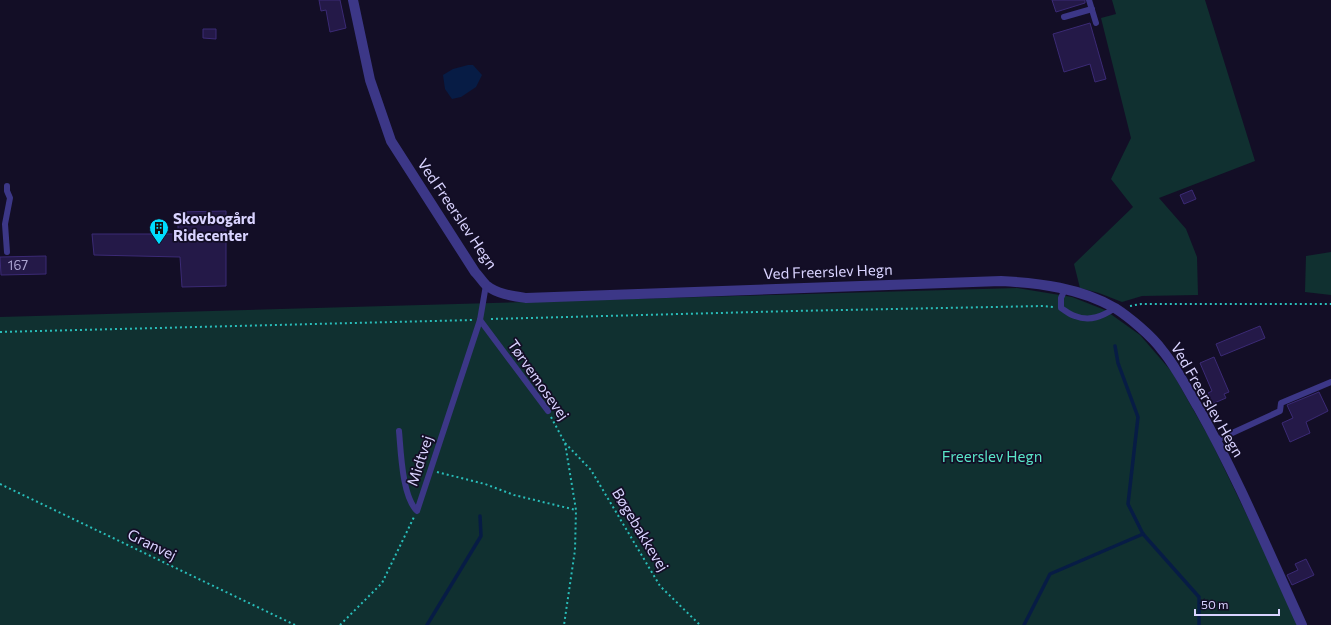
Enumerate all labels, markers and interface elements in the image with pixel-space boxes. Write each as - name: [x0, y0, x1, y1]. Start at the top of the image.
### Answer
- street label: Ved Freerslev Hegn: [414, 155, 501, 272]
- place label: Skovbogård Ridecenter: [173, 209, 256, 244]
- building icon: Skovbogård Ridecenter: [148, 217, 170, 245]
- house number: 167: [8, 257, 28, 273]
- street label: Ved Freerslev Hegn: [763, 260, 893, 282]
- street label: Tørvemosevej: [504, 336, 573, 423]
- street label: Ved Freerslev Hegn: [1168, 339, 1248, 460]
- street label: Midtvej: [402, 433, 436, 488]
- park label: Freerslev Hegn: [942, 447, 1042, 465]
- street label: Bøgebakkevej: [609, 485, 673, 574]
- street label: Granvej: [125, 525, 180, 564]
- scale bar: [1195, 591, 1279, 617]
- text: 50 m: [1201, 597, 1229, 611]

